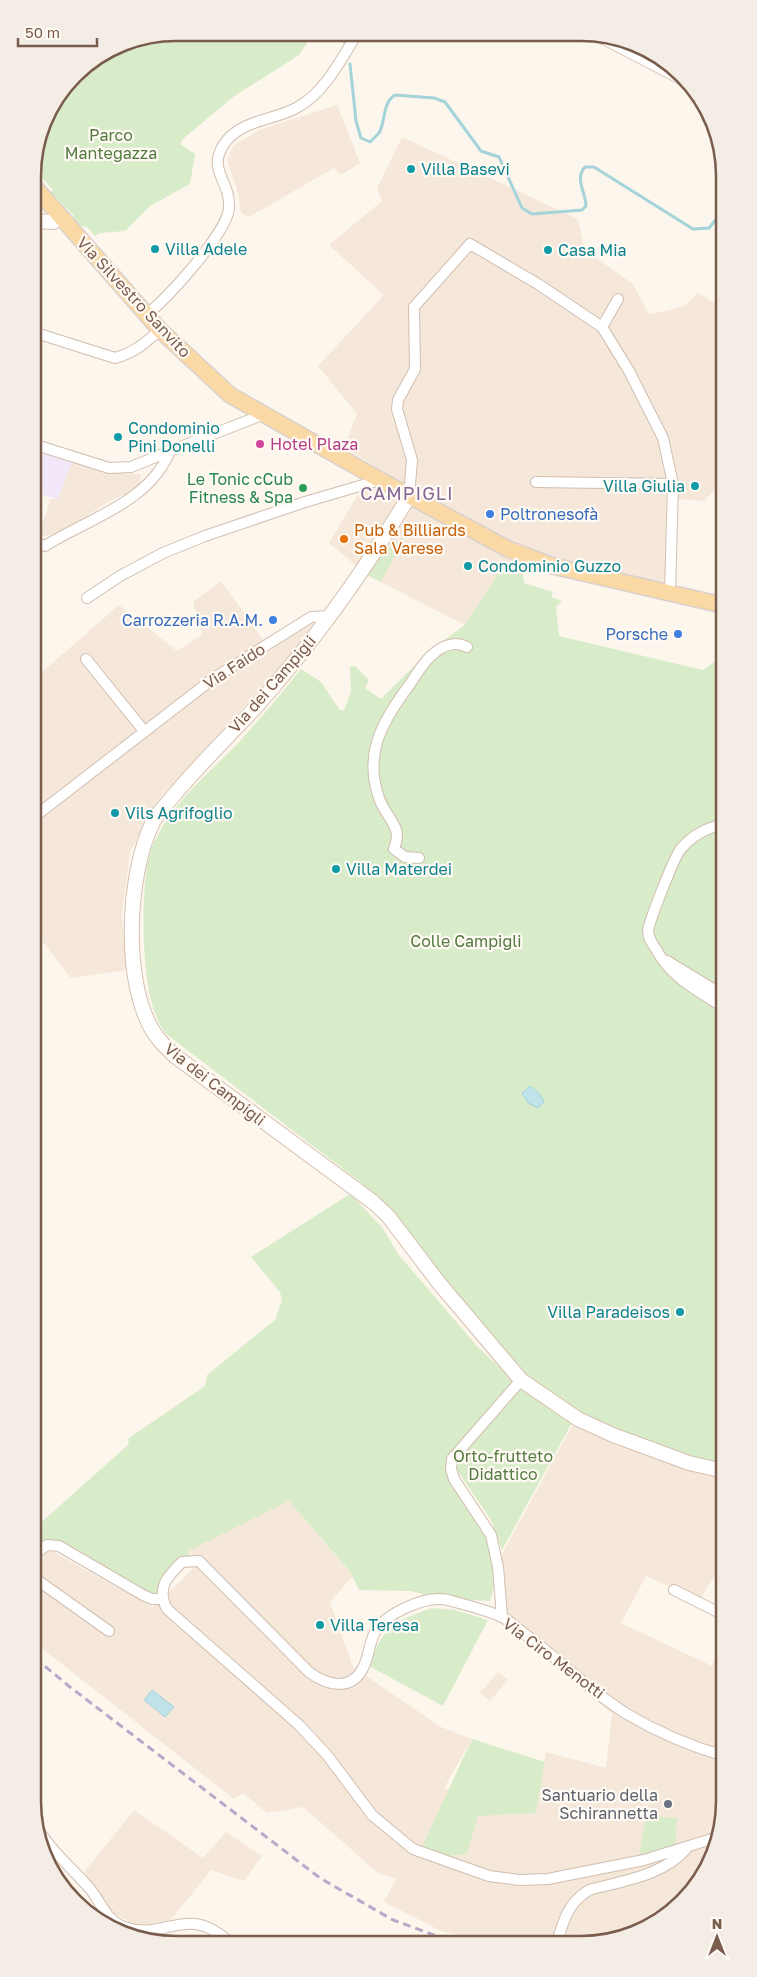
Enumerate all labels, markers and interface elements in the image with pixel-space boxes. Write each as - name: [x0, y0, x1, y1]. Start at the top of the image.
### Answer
- scale bar: [18, 15, 96, 47]
- text: 50 m: [25, 23, 60, 41]
- park label: Parco Mantegazza: [65, 125, 157, 163]
- place label: Villa Basevi: [421, 159, 510, 179]
- marker: Villa Basevi: [405, 163, 417, 175]
- street label: Via Silvestro Sanvito: [73, 232, 195, 362]
- place label: Villa Adele: [165, 239, 247, 259]
- place label: Casa Mia: [558, 240, 627, 260]
- marker: Villa Adele: [149, 243, 161, 255]
- marker: Casa Mia: [542, 244, 554, 256]
- place label: Condominio Pini Donelli: [128, 418, 220, 456]
- marker: Condominio Pini Donelli: [112, 431, 124, 443]
- place label: Hotel Plaza: [270, 434, 358, 454]
- marker: Hotel Plaza: [254, 438, 266, 450]
- place label: Le Tonic cCub Fitness & Spa: [187, 469, 293, 507]
- place label: Villa Giulia: [603, 476, 685, 496]
- marker: Villa Giulia: [689, 480, 701, 492]
- marker: Le Tonic cCub Fitness & Spa: [297, 482, 309, 494]
- district label: CAMPIGLI: [360, 482, 454, 504]
- place label: Poltronesofà: [500, 504, 598, 524]
- marker: Poltronesofà: [484, 508, 496, 520]
- place label: Pub & Billiards Sala Varese: [354, 520, 466, 558]
- marker: Pub & Billiards Sala Varese: [338, 533, 350, 545]
- place label: Condominio Guzzo: [478, 556, 621, 576]
- marker: Condominio Guzzo: [462, 560, 474, 572]
- place label: Carrozzeria R.A.M.: [122, 610, 263, 630]
- marker: Carrozzeria R.A.M.: [267, 614, 279, 626]
- place label: Porsche: [606, 624, 668, 644]
- marker: Porsche: [672, 628, 684, 640]
- street label: Via dei Campigli: [224, 631, 320, 737]
- street label: Via Faido: [199, 639, 269, 693]
- place label: Vils Agrifoglio: [125, 803, 233, 823]
- marker: Vils Agrifoglio: [109, 807, 121, 819]
- place label: Villa Materdei: [346, 859, 452, 879]
- marker: Villa Materdei: [330, 863, 342, 875]
- park label: Colle Campigli: [410, 931, 522, 951]
- street label: Via dei Campigli: [160, 1038, 270, 1130]
- place label: Villa Paradeisos: [547, 1302, 670, 1322]
- marker: Villa Paradeisos: [674, 1306, 686, 1318]
- park label: Orto-frutteto Didattico: [453, 1446, 553, 1484]
- street label: Via Ciro Menotti: [499, 1613, 609, 1703]
- place label: Villa Teresa: [330, 1615, 419, 1635]
- marker: Villa Teresa: [314, 1619, 326, 1631]
- place label: Santuario della Schirannetta: [541, 1785, 658, 1823]
- marker: Santuario della Schirannetta: [662, 1798, 674, 1810]
- north arrow: [692, 1912, 742, 1962]
- text: N: [712, 1915, 722, 1932]

